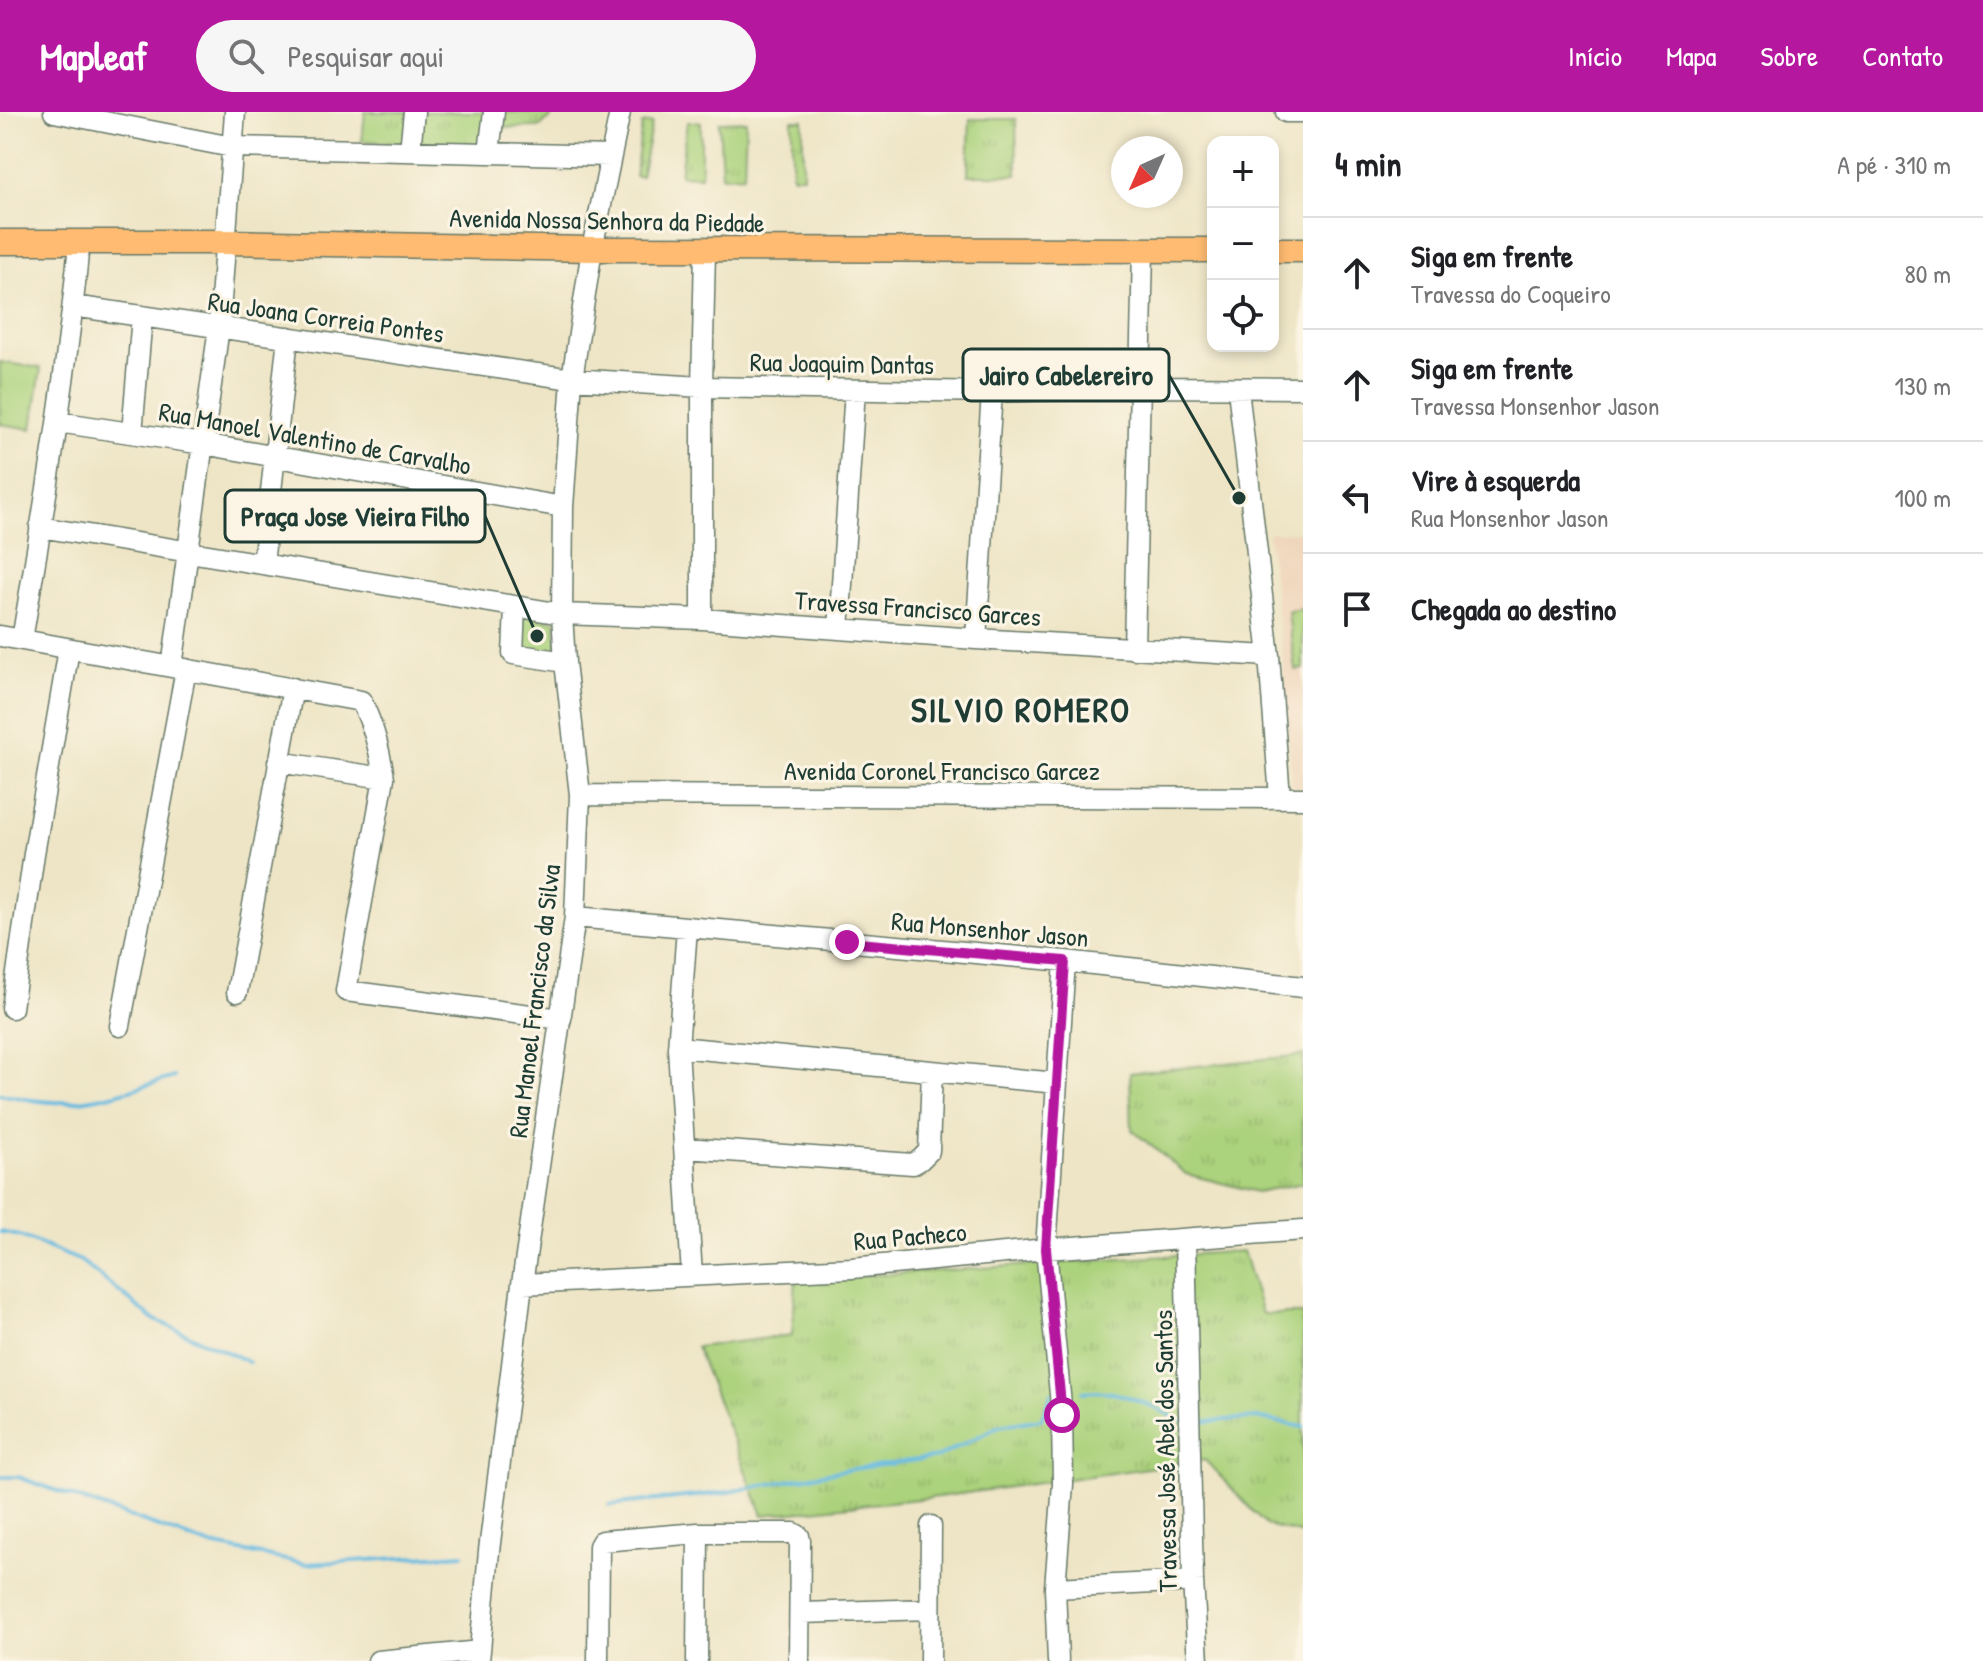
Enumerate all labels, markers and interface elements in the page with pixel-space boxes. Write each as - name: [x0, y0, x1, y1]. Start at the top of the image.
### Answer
- search box: [196, 20, 756, 92]
- text: Mapleaf: [40, 30, 148, 82]
- icon: search: [224, 34, 268, 78]
- text: Pesquisar aqui: [288, 36, 444, 76]
- text: Início: [1568, 37, 1622, 75]
- text: Mapa: [1666, 37, 1717, 75]
- text: Sobre: [1761, 37, 1818, 75]
- text: Contato: [1862, 37, 1943, 75]
- north arrow: [1111, 136, 1183, 208]
- map controls: [1207, 136, 1279, 352]
- button: +: [1207, 136, 1279, 208]
- text: 4 min: [1335, 141, 1402, 187]
- text: A pé · 310 m: [1837, 147, 1951, 182]
- street label: Avenida Nossa Senhora da Piedade: [449, 200, 765, 240]
- button: −: [1207, 208, 1279, 280]
- text: Siga em frente: [1411, 236, 1573, 276]
- icon: ahead: [1335, 251, 1379, 295]
- text: 80 m: [1904, 256, 1951, 291]
- text: Travessa do Coqueiro: [1411, 276, 1611, 311]
- button: locate: [1207, 280, 1279, 352]
- street label: Rua Joana Correia Pontes: [206, 283, 446, 351]
- street label: Rua Joaquim Dantas: [750, 344, 934, 382]
- text: Siga em frente: [1411, 348, 1573, 388]
- callout: Jairo Cabelereiro: [963, 349, 1169, 401]
- text: Jairo Cabelereiro: [979, 356, 1154, 394]
- icon: ahead: [1335, 363, 1379, 407]
- text: 130 m: [1895, 368, 1951, 403]
- text: Travessa Monsenhor Jason: [1411, 388, 1660, 423]
- street label: Rua Manoel Valentino de Carvalho: [156, 393, 474, 483]
- text: Vire à esquerda: [1411, 460, 1580, 500]
- icon: left: [1335, 475, 1379, 519]
- text: 100 m: [1895, 480, 1951, 515]
- callout: Praça Jose Vieira Filho: [225, 490, 485, 542]
- text: Praça Jose Vieira Filho: [241, 497, 470, 535]
- text: Rua Monsenhor Jason: [1411, 500, 1609, 535]
- street label: Travessa Francisco Garces: [794, 582, 1042, 634]
- icon: arrive: [1335, 587, 1379, 631]
- text: Chegada ao destino: [1411, 589, 1616, 629]
- district label: SILVIO ROMERO: [911, 687, 1131, 733]
- street label: Avenida Coronel Francisco Garcez: [784, 753, 1100, 788]
- street label: Rua Manoel Francisco da Silva: [500, 862, 568, 1140]
- street label: Rua Monsenhor Jason: [890, 903, 1090, 955]
- route end: [829, 924, 865, 960]
- street label: Rua Pacheco: [852, 1214, 968, 1258]
- street label: Travessa José Abel dos Santos: [1145, 1310, 1185, 1592]
- route start: [1044, 1397, 1080, 1433]

